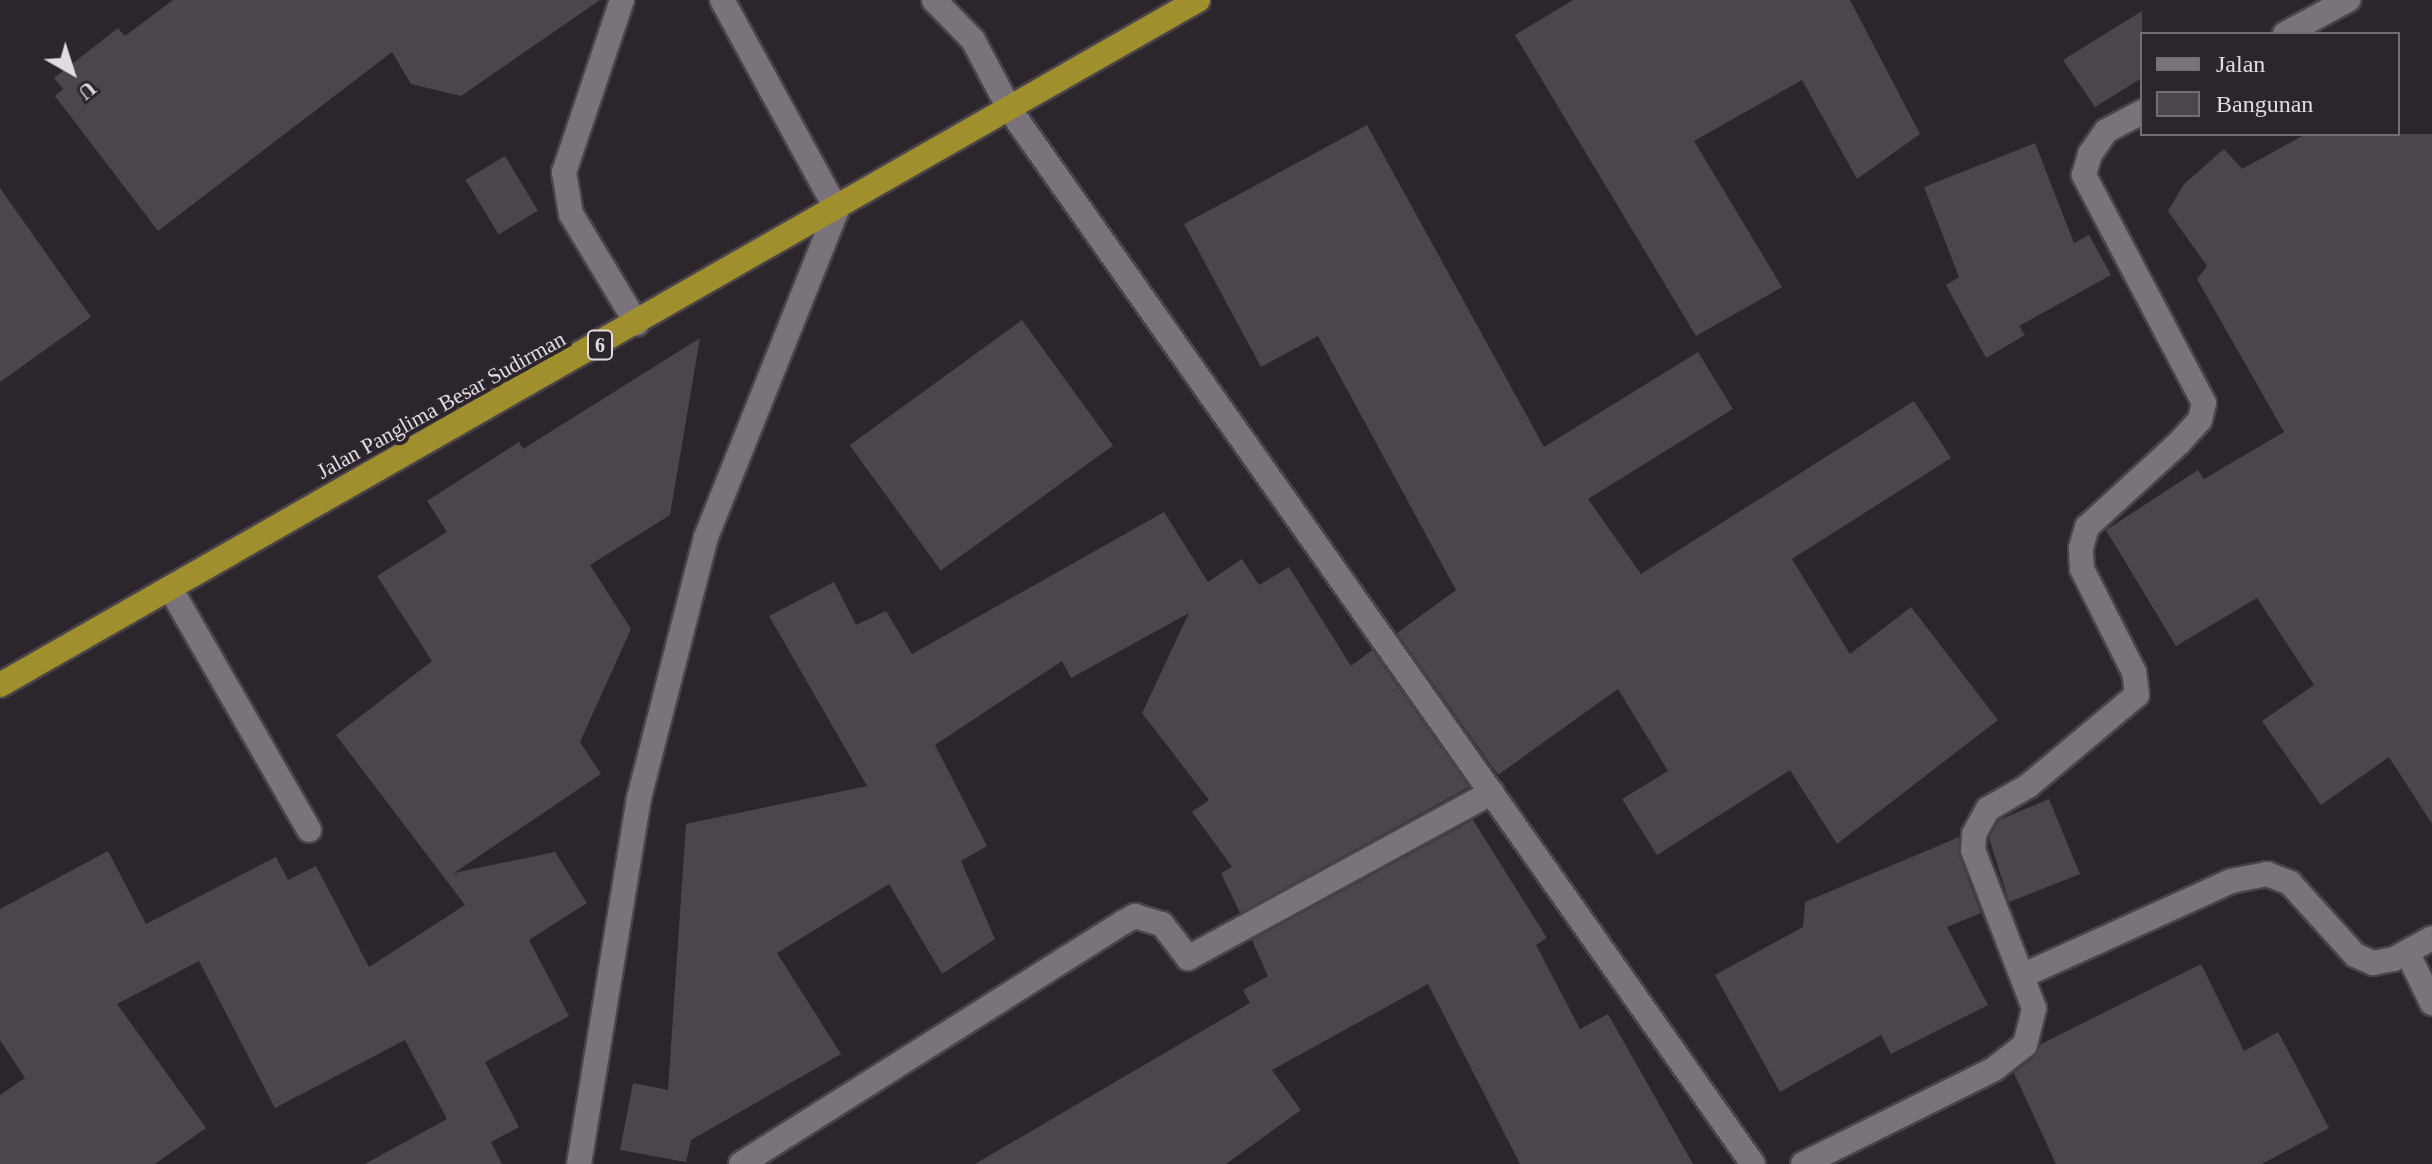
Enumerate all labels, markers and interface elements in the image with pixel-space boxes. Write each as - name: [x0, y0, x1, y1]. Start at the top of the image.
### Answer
- north arrow: [32, 32, 112, 112]
- legend: [2140, 32, 2400, 136]
- text: Jalan: [2216, 51, 2265, 77]
- text: U: [73, 76, 101, 106]
- text: Bangunan: [2216, 91, 2313, 117]
- street label: Jalan Panglima Besar Sudirman: [312, 325, 570, 485]
- road number: 6: [586, 329, 614, 361]

